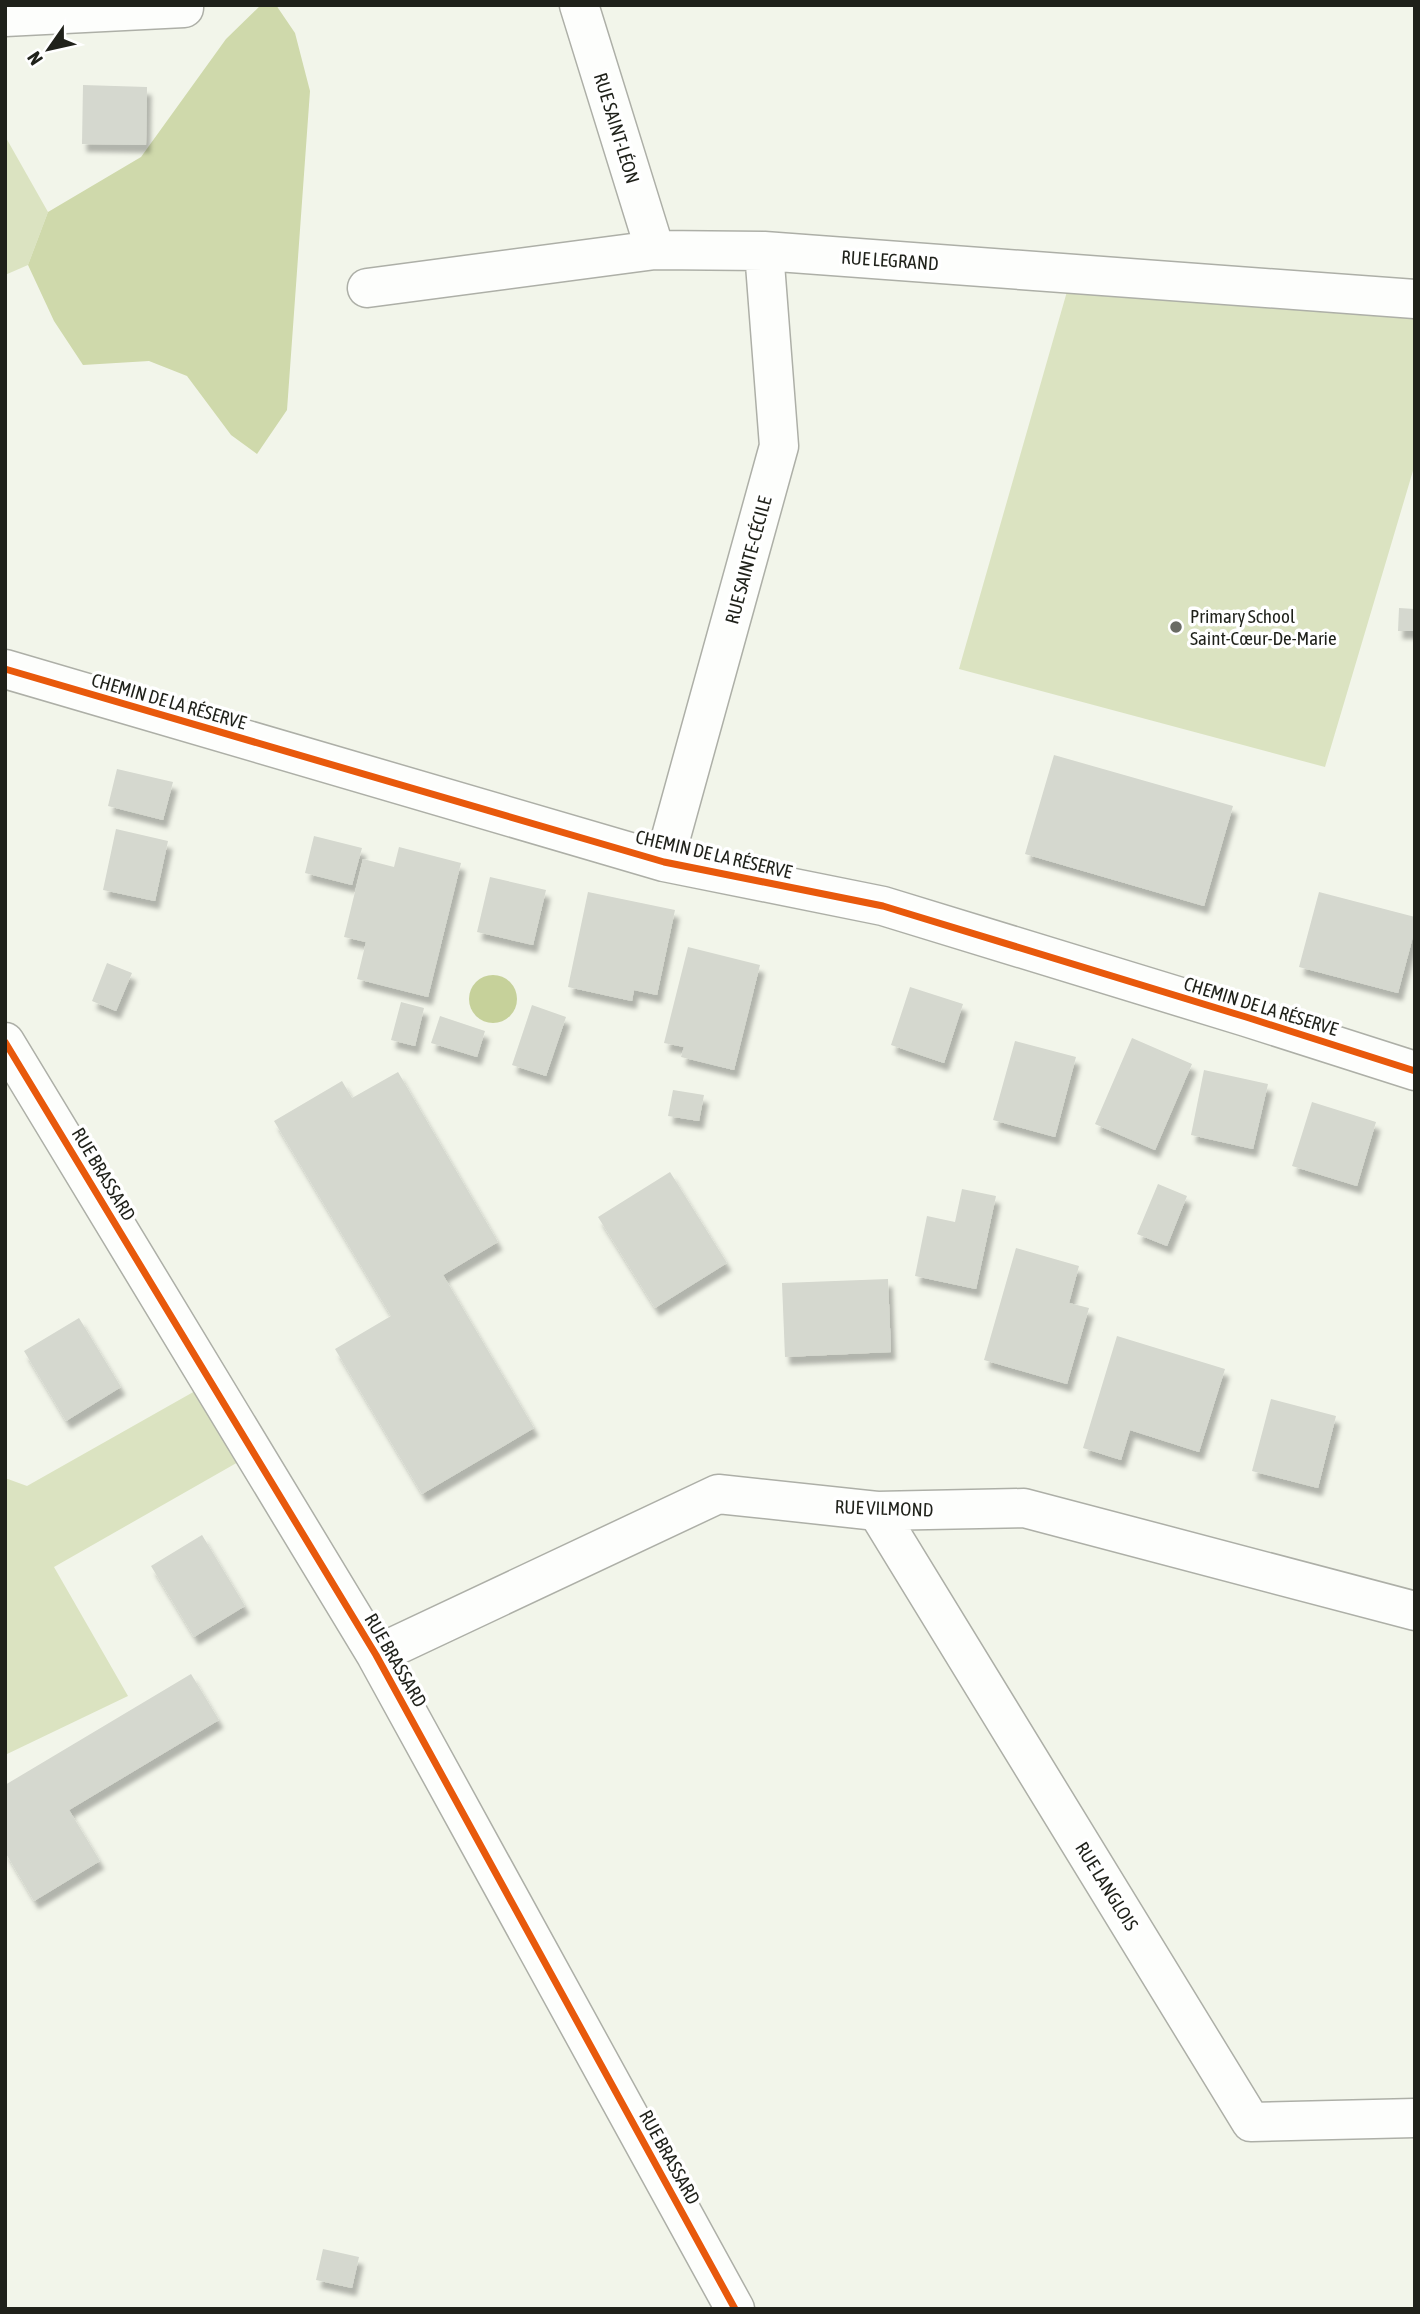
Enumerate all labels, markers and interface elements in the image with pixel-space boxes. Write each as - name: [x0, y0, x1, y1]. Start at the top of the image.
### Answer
- north arrow: [14, 14, 84, 84]
- text: N: [23, 48, 47, 69]
- street label: RUE SAINT-LÉON: [590, 70, 644, 186]
- street label: RUE LEGRAND: [841, 246, 939, 274]
- street label: RUE SAINTE-CÉCILE: [720, 494, 776, 626]
- place label: Primary School Saint-Cœur-De-Marie: [1190, 605, 1337, 649]
- marker: Primary School Saint-Cœur-De-Marie: [1168, 619, 1184, 635]
- street label: CHEMIN DE LA RÉSERVE: [89, 668, 249, 734]
- street label: CHEMIN DE LA RÉSERVE: [634, 825, 794, 883]
- street label: CHEMIN DE LA RÉSERVE: [1181, 972, 1341, 1040]
- street label: RUE BRASSARD: [68, 1123, 140, 1225]
- street label: RUE VILMOND: [834, 1495, 934, 1521]
- street label: RUE BRASSARD: [360, 1609, 432, 1711]
- street label: RUE LANGLOIS: [1071, 1838, 1143, 1934]
- street label: RUE BRASSARD: [635, 2106, 705, 2208]

